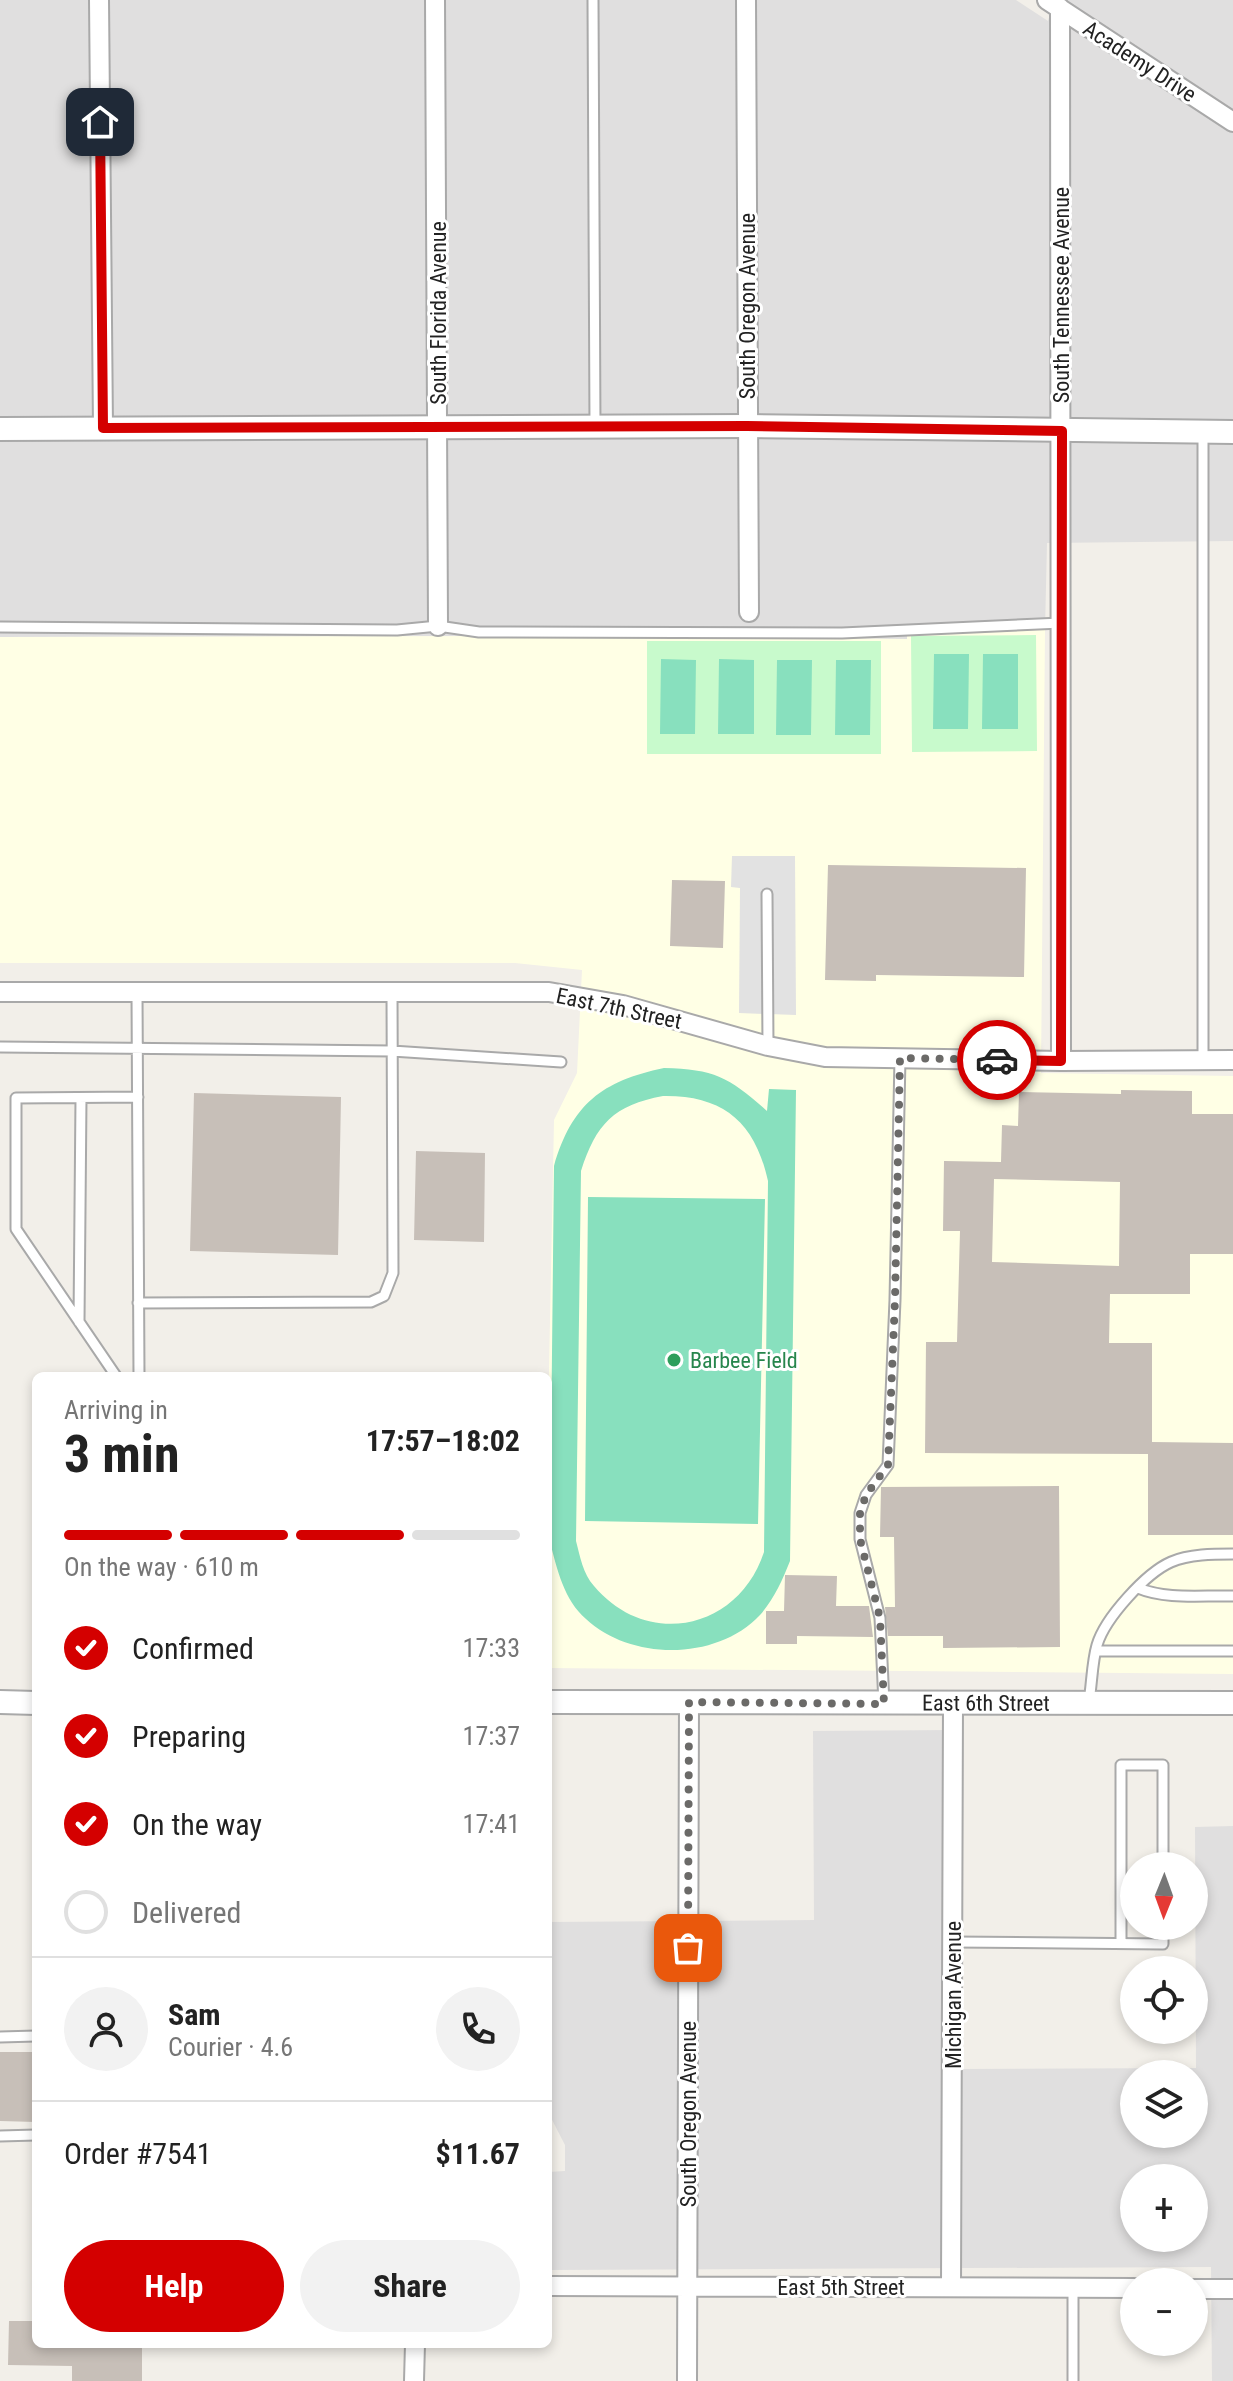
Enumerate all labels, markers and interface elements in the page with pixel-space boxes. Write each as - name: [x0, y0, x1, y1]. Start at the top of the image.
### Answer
- street label: Academy Drive: [1079, 16, 1201, 107]
- pin: [66, 88, 134, 156]
- icon: home: [78, 100, 122, 144]
- street label: South Tennessee Avenue: [1049, 187, 1074, 403]
- street label: South Oregon Avenue: [735, 213, 760, 399]
- street label: South Florida Avenue: [426, 221, 451, 405]
- street label: East 7th Street: [554, 983, 684, 1034]
- courier: [957, 1020, 1037, 1100]
- icon: car: [975, 1038, 1019, 1082]
- place label: Barbee Field: [690, 1348, 798, 1373]
- marker: Barbee Field: [665, 1351, 683, 1369]
- text: Arriving in: [64, 1395, 168, 1425]
- text: 17:57–18:02: [366, 1423, 520, 1458]
- text: 3 min: [64, 1424, 180, 1485]
- text: On the way · 610 m: [64, 1552, 259, 1582]
- icon: check: [64, 1626, 108, 1670]
- text: Confirmed: [132, 1631, 254, 1666]
- text: 17:33: [463, 1633, 520, 1663]
- street label: East 6th Street: [922, 1691, 1050, 1716]
- icon: check: [64, 1714, 108, 1758]
- text: Preparing: [132, 1719, 246, 1754]
- text: 17:37: [463, 1721, 520, 1751]
- icon: check: [64, 1802, 108, 1846]
- text: On the way: [132, 1807, 262, 1842]
- text: 17:41: [463, 1809, 520, 1839]
- north arrow: [1120, 1852, 1208, 1940]
- map controls: [1120, 1852, 1208, 2356]
- text: Delivered: [132, 1895, 241, 1930]
- pin: [654, 1914, 722, 1982]
- street label: Michigan Avenue: [941, 1921, 966, 2069]
- icon: bag: [666, 1926, 710, 1970]
- button: locate: [1120, 1956, 1208, 2044]
- button: person: [64, 1987, 148, 2071]
- button: phone: [436, 1987, 520, 2071]
- text: Sam: [168, 1997, 221, 2032]
- street label: South Oregon Avenue: [676, 2021, 701, 2207]
- text: Courier · 4.6: [168, 2032, 293, 2062]
- button: layers: [1120, 2060, 1208, 2148]
- text: Order #7541: [64, 2136, 212, 2171]
- text: $11.67: [435, 2136, 520, 2171]
- button: +: [1120, 2164, 1208, 2252]
- button: Help: [64, 2240, 284, 2332]
- button: Share: [300, 2240, 520, 2332]
- button: −: [1120, 2268, 1208, 2356]
- street label: East 5th Street: [777, 2275, 905, 2300]

